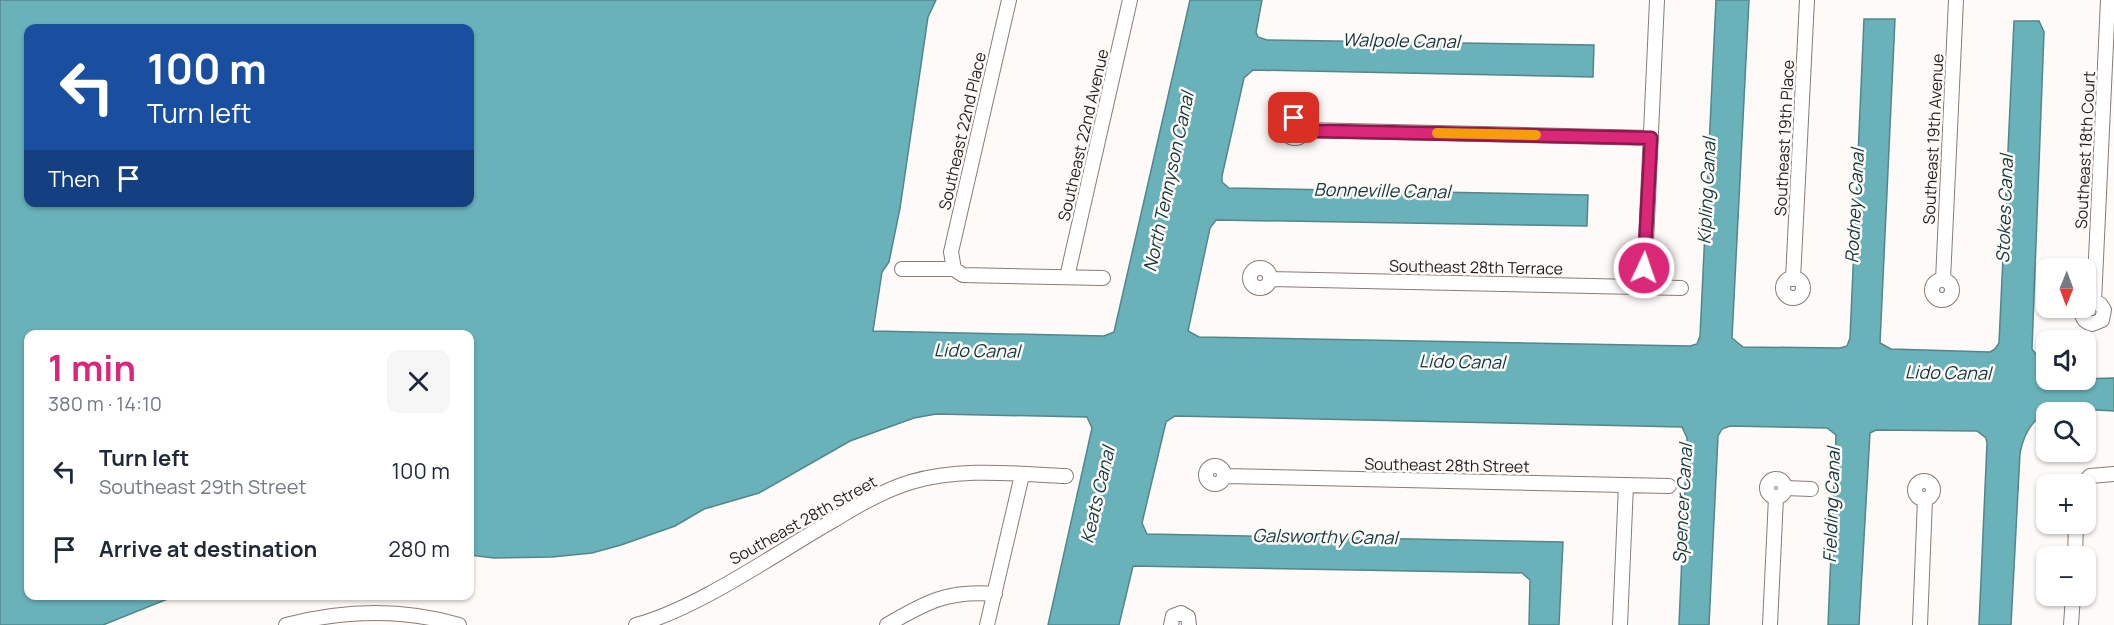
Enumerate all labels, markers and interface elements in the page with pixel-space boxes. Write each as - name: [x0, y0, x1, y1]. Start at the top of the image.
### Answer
- water label: Walpole Canal: [1342, 27, 1463, 53]
- text: 100 m: [147, 39, 267, 97]
- street label: Southeast 22nd Avenue: [1052, 47, 1114, 223]
- icon: left: [48, 48, 126, 126]
- street label: Southeast 22nd Place: [933, 50, 991, 212]
- street label: Southeast 19th Avenue: [1918, 53, 1948, 225]
- street label: Southeast 19th Place: [1769, 59, 1799, 217]
- street label: Southeast 18th Court: [2070, 71, 2100, 229]
- water label: North Tennyson Canal: [1137, 87, 1199, 274]
- pin: [1268, 92, 1319, 143]
- text: Turn left: [147, 94, 251, 131]
- icon: arrive: [1277, 101, 1310, 134]
- water label: Kipling Canal: [1691, 134, 1721, 245]
- water label: Rodney Canal: [1839, 145, 1869, 264]
- water label: Stokes Canal: [1990, 151, 2018, 264]
- icon: arrive: [112, 162, 145, 195]
- text: Then: [48, 164, 100, 194]
- water label: Bonneville Canal: [1313, 177, 1453, 203]
- position arrow: [1612, 236, 1676, 300]
- street label: Southeast 28th Terrace: [1389, 254, 1563, 280]
- north arrow: [2036, 258, 2096, 318]
- map controls: [2036, 258, 2096, 606]
- button: sound: [2036, 330, 2096, 390]
- water label: Lido Canal: [934, 337, 1023, 363]
- text: 1 min: [48, 343, 136, 392]
- water label: Lido Canal: [1419, 348, 1508, 374]
- button: close: [387, 350, 450, 413]
- water label: Lido Canal: [1905, 359, 1994, 385]
- text: 380 m · 14:10: [48, 390, 162, 417]
- button: search: [2036, 402, 2096, 462]
- water label: Spencer Canal: [1667, 440, 1697, 565]
- water label: Keats Canal: [1074, 441, 1120, 545]
- text: Turn left: [99, 443, 189, 473]
- water label: Fielding Canal: [1817, 444, 1845, 563]
- street label: Southeast 28th Street: [1364, 453, 1530, 477]
- icon: left: [48, 455, 81, 488]
- text: 100 m: [392, 456, 450, 486]
- street label: Southeast 28th Street: [725, 470, 881, 570]
- text: Southeast 29th Street: [99, 473, 306, 500]
- button: +: [2036, 474, 2096, 534]
- water label: Galsworthy Canal: [1252, 523, 1401, 549]
- icon: arrive: [48, 533, 81, 566]
- text: Arrive at destination: [99, 534, 317, 564]
- text: 280 m: [388, 534, 450, 564]
- button: −: [2036, 546, 2096, 606]

